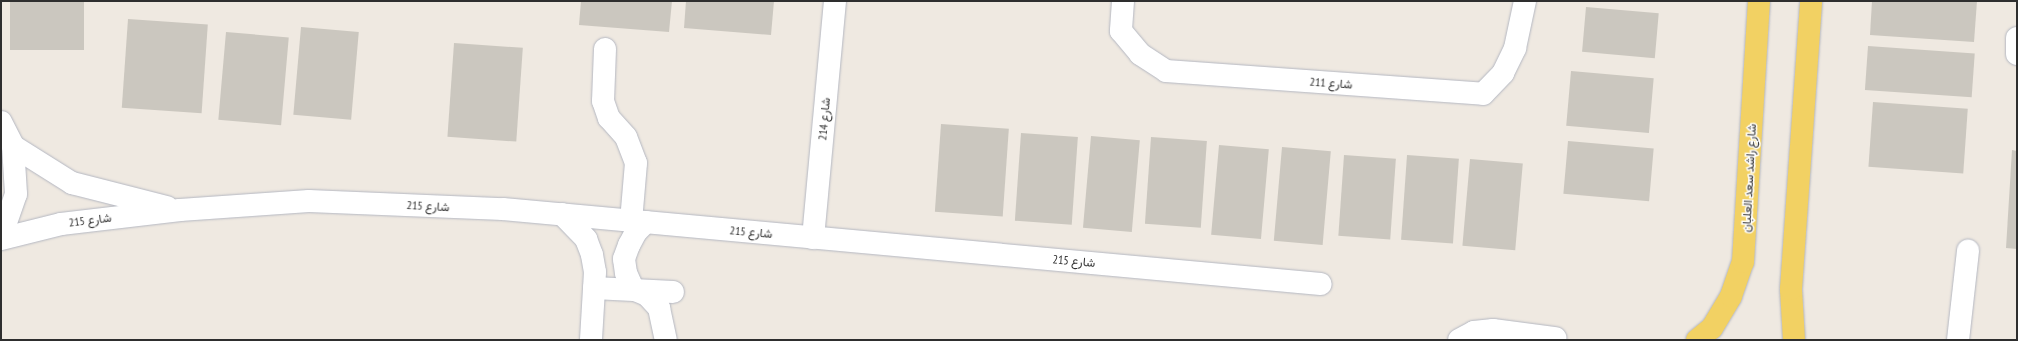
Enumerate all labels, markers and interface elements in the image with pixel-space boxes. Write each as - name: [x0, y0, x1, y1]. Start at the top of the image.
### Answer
- street label: شارع 211: [1309, 74, 1353, 92]
- street label: شارع 214: [815, 97, 833, 141]
- street label: شارع راشد سعد العلبان: [1739, 123, 1759, 233]
- street label: شارع 215: [406, 198, 450, 214]
- street label: شارع 215: [68, 210, 112, 230]
- street label: شارع 215: [729, 223, 773, 241]
- street label: شارع 215: [1052, 252, 1096, 270]

